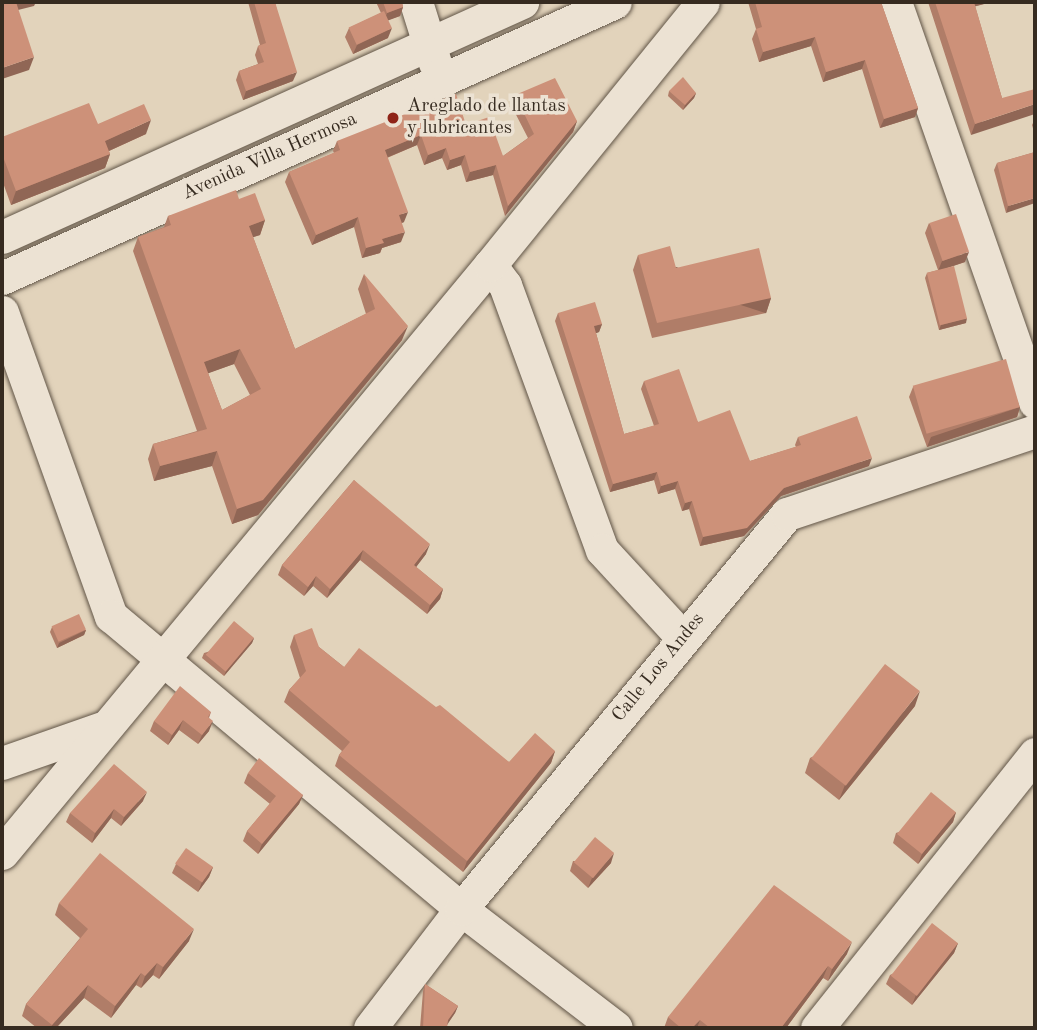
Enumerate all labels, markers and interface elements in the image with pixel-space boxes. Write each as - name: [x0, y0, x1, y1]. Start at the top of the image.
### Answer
- place label: Areglado de llantas y lubricantes: [407, 96, 566, 140]
- street label: Avenida Villa Hermosa: [179, 108, 361, 206]
- marker: Areglado de llantas y lubricantes: [385, 110, 401, 126]
- street label: Calle Los Andes: [608, 609, 710, 727]

